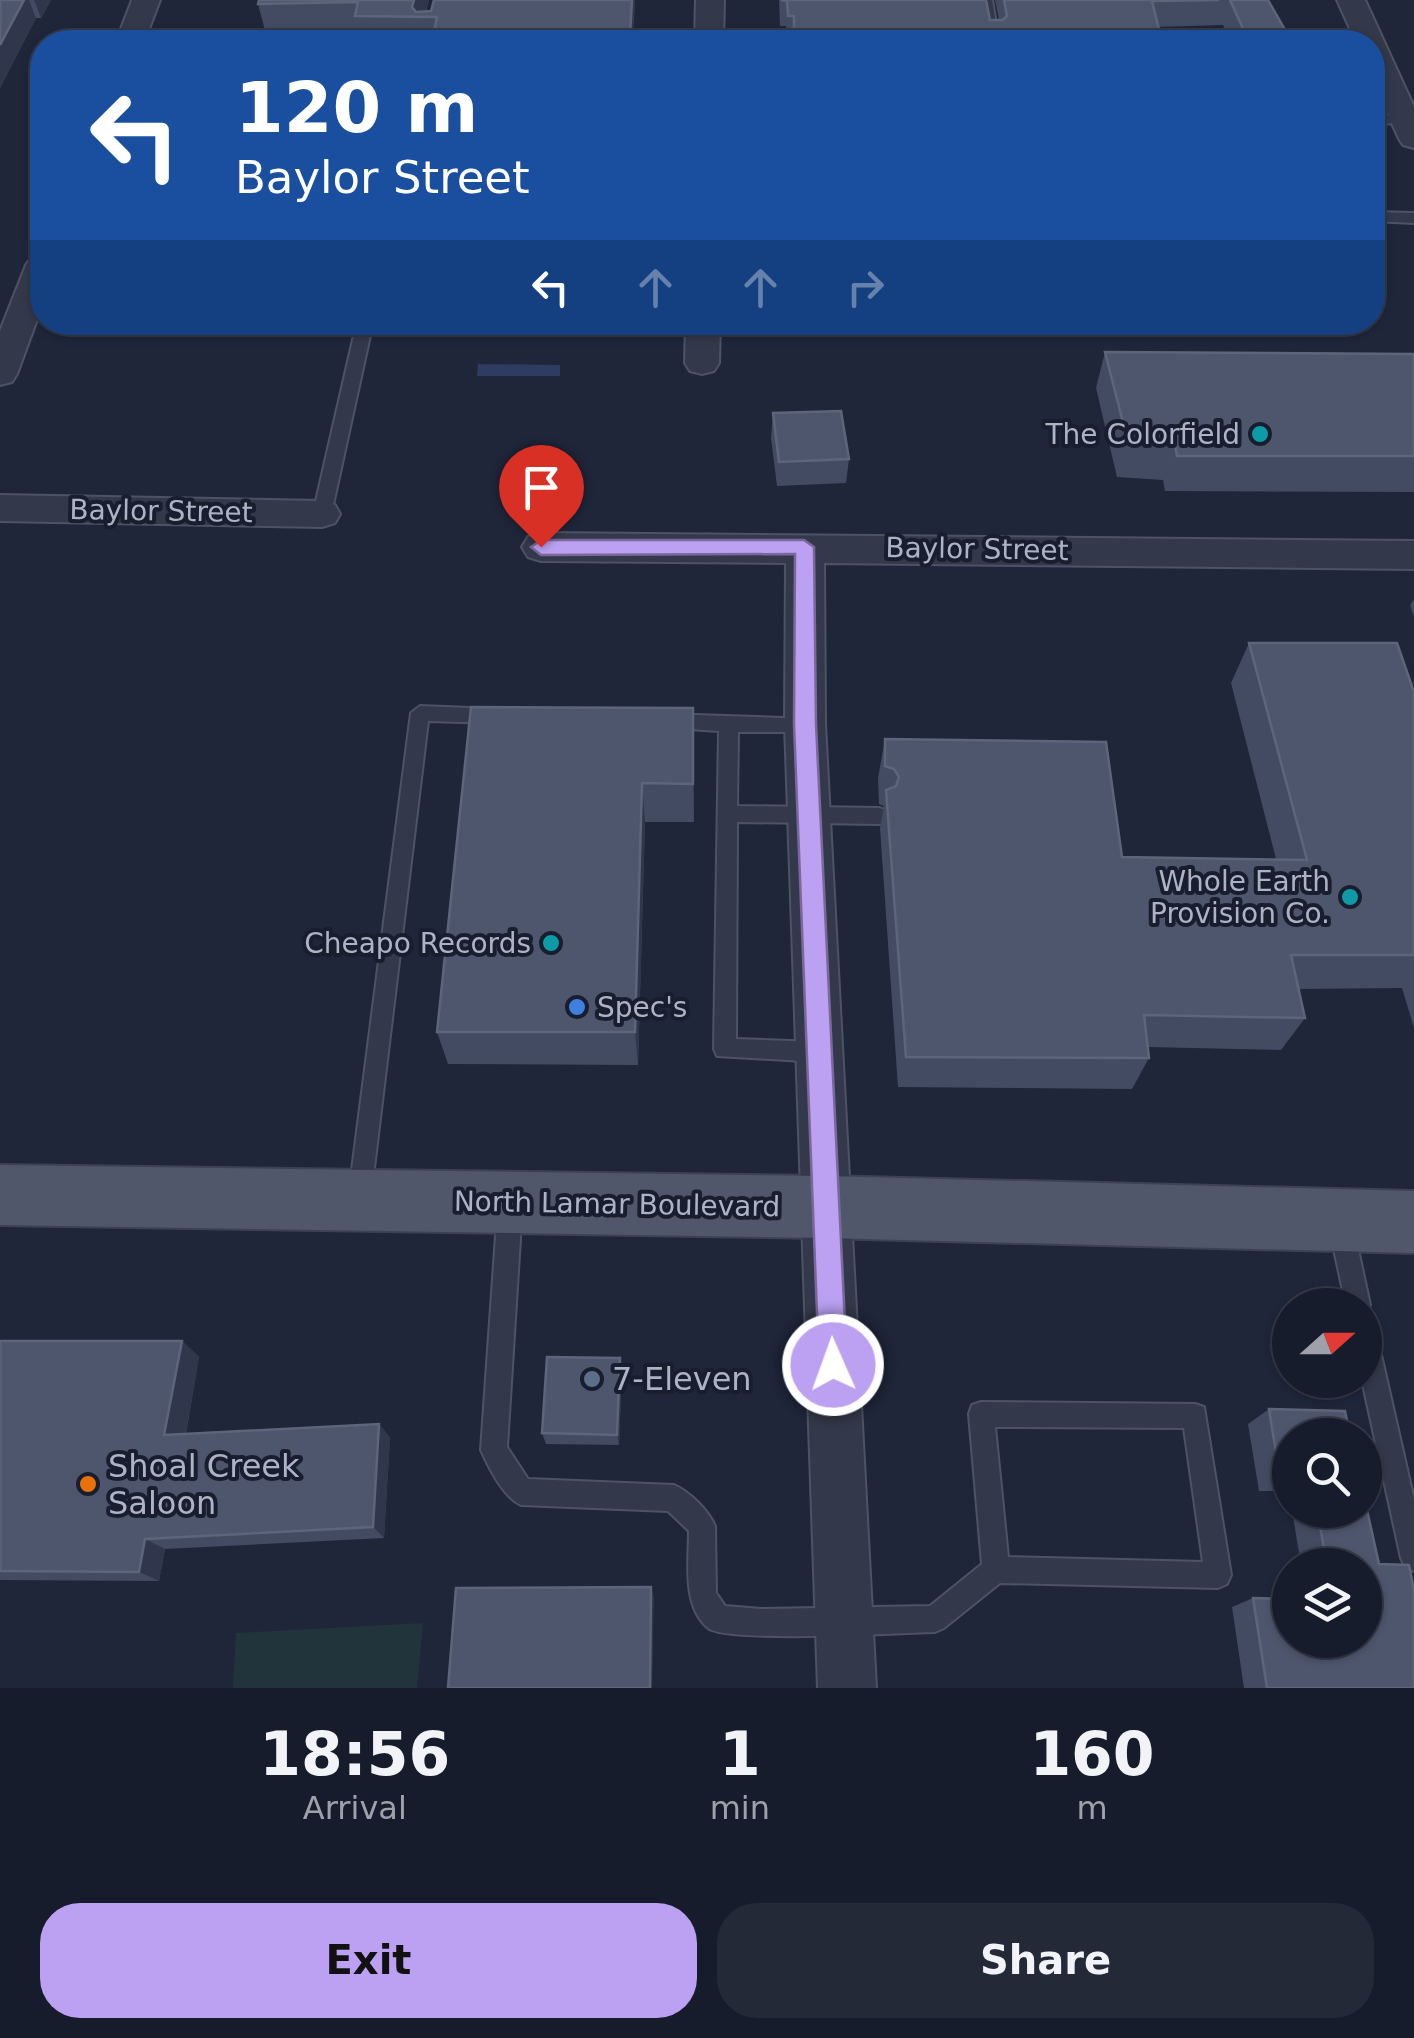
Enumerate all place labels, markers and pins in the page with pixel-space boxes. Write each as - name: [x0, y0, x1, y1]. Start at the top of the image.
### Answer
- place label: The Colorfield: [1045, 418, 1240, 451]
- marker: The Colorfield: [1249, 423, 1271, 445]
- pin: [499, 445, 584, 548]
- place label: Whole Earth Provision Co.: [1150, 865, 1330, 930]
- marker: Whole Earth Provision Co.: [1339, 886, 1361, 908]
- place label: Cheapo Records: [304, 927, 531, 960]
- marker: Cheapo Records: [540, 932, 562, 954]
- place label: Spec's: [597, 991, 687, 1024]
- marker: Spec's: [566, 996, 588, 1018]
- place label: 7-Eleven: [612, 1360, 752, 1398]
- marker: 7-Eleven: [581, 1368, 603, 1390]
- place label: Shoal Creek Saloon: [108, 1447, 300, 1522]
- marker: Shoal Creek Saloon: [77, 1473, 99, 1495]

